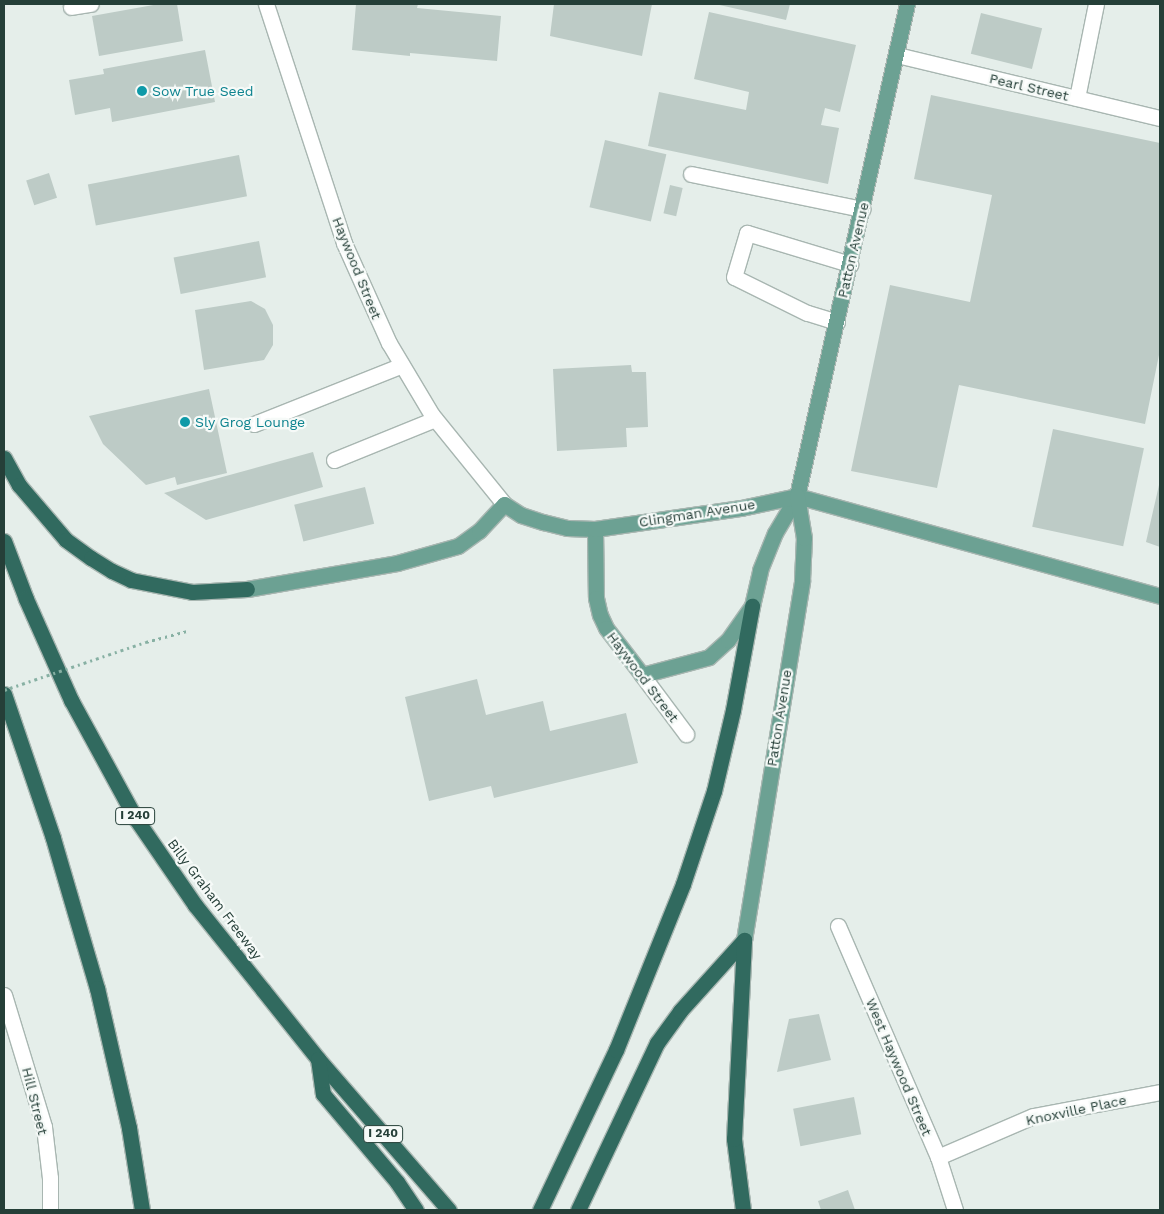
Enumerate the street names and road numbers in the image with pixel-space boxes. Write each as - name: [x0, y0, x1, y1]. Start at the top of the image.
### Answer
- street label: Pearl Street: [987, 70, 1071, 104]
- street label: Patton Avenue: [834, 200, 872, 300]
- street label: Haywood Street: [329, 214, 385, 322]
- street label: Clingman Avenue: [637, 495, 757, 531]
- street label: Haywood Street: [604, 628, 682, 726]
- street label: Patton Avenue: [763, 668, 795, 768]
- road number: I 240: [115, 806, 155, 826]
- street label: Billy Graham Freeway: [164, 835, 266, 963]
- street label: West Haywood Street: [862, 996, 936, 1138]
- street label: Hill Street: [18, 1065, 52, 1137]
- street label: Knoxville Place: [1024, 1091, 1128, 1129]
- road number: I 240: [363, 1124, 403, 1144]

